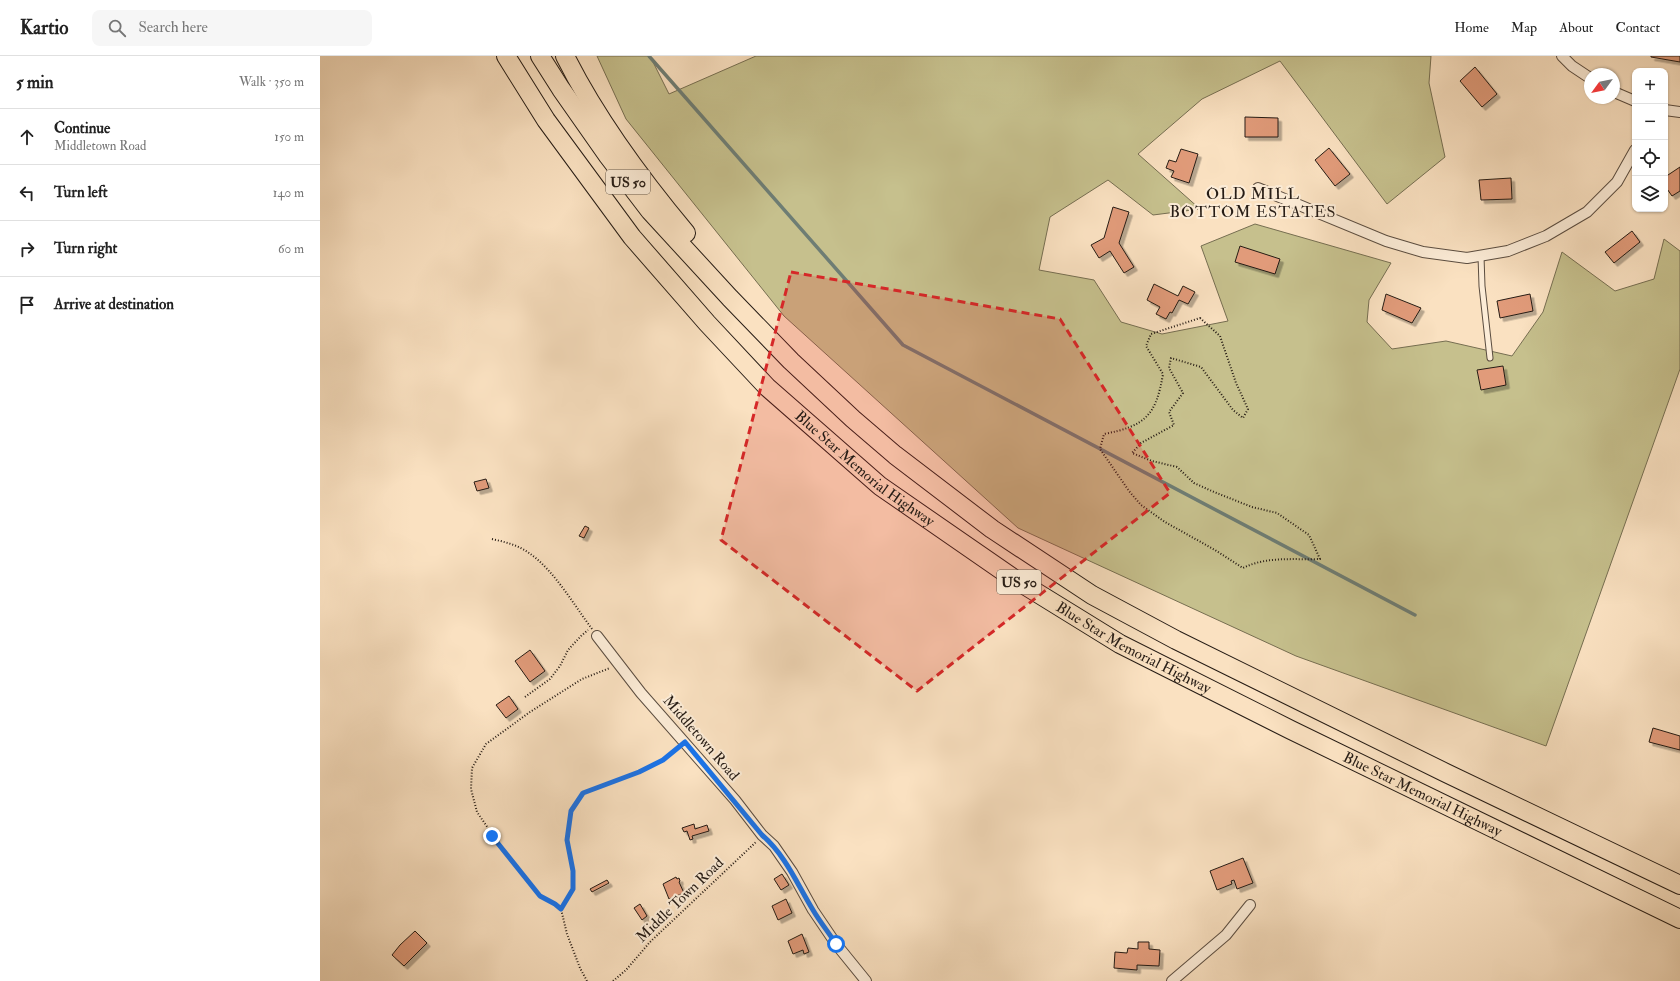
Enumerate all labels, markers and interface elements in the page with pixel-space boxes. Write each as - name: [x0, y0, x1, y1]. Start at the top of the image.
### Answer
- search box: [92, 10, 372, 46]
- text: Kartio: [20, 16, 68, 40]
- icon: search: [106, 17, 128, 39]
- text: Search here: [138, 18, 208, 37]
- text: Home: [1454, 19, 1489, 36]
- text: Map: [1511, 19, 1537, 36]
- text: About: [1559, 19, 1593, 36]
- text: Contact: [1615, 19, 1660, 36]
- north arrow: [1584, 68, 1620, 104]
- map controls: [1632, 68, 1668, 212]
- button: +: [1632, 68, 1668, 104]
- text: 5 min: [16, 72, 54, 93]
- text: Walk · 350 m: [239, 74, 304, 90]
- button: −: [1632, 104, 1668, 140]
- text: Continue: [54, 119, 110, 138]
- icon: ahead: [16, 126, 38, 148]
- text: 150 m: [274, 129, 304, 145]
- text: Middletown Road: [54, 138, 146, 154]
- button: locate: [1632, 140, 1668, 176]
- road number: US 50: [606, 170, 650, 194]
- button: layers: [1632, 176, 1668, 212]
- icon: left: [16, 182, 38, 204]
- text: Turn left: [54, 183, 108, 202]
- district label: OLD MILL BOTTOM ESTATES: [1170, 184, 1336, 222]
- text: 140 m: [273, 185, 304, 201]
- icon: right: [16, 238, 38, 260]
- text: Turn right: [54, 239, 117, 258]
- text: 60 m: [278, 241, 304, 257]
- icon: arrive: [16, 294, 38, 316]
- text: Arrive at destination: [54, 295, 174, 314]
- street label: Blue Star Memorial Highway: [791, 406, 939, 531]
- road number: US 50: [997, 570, 1041, 594]
- street label: Blue Star Memorial Highway: [1053, 597, 1215, 698]
- street label: Middletown Road: [659, 692, 744, 785]
- street label: Blue Star Memorial Highway: [1340, 747, 1506, 841]
- route end: [483, 827, 501, 845]
- street label: Middle Town Road: [632, 853, 728, 947]
- route start: [827, 935, 845, 953]

